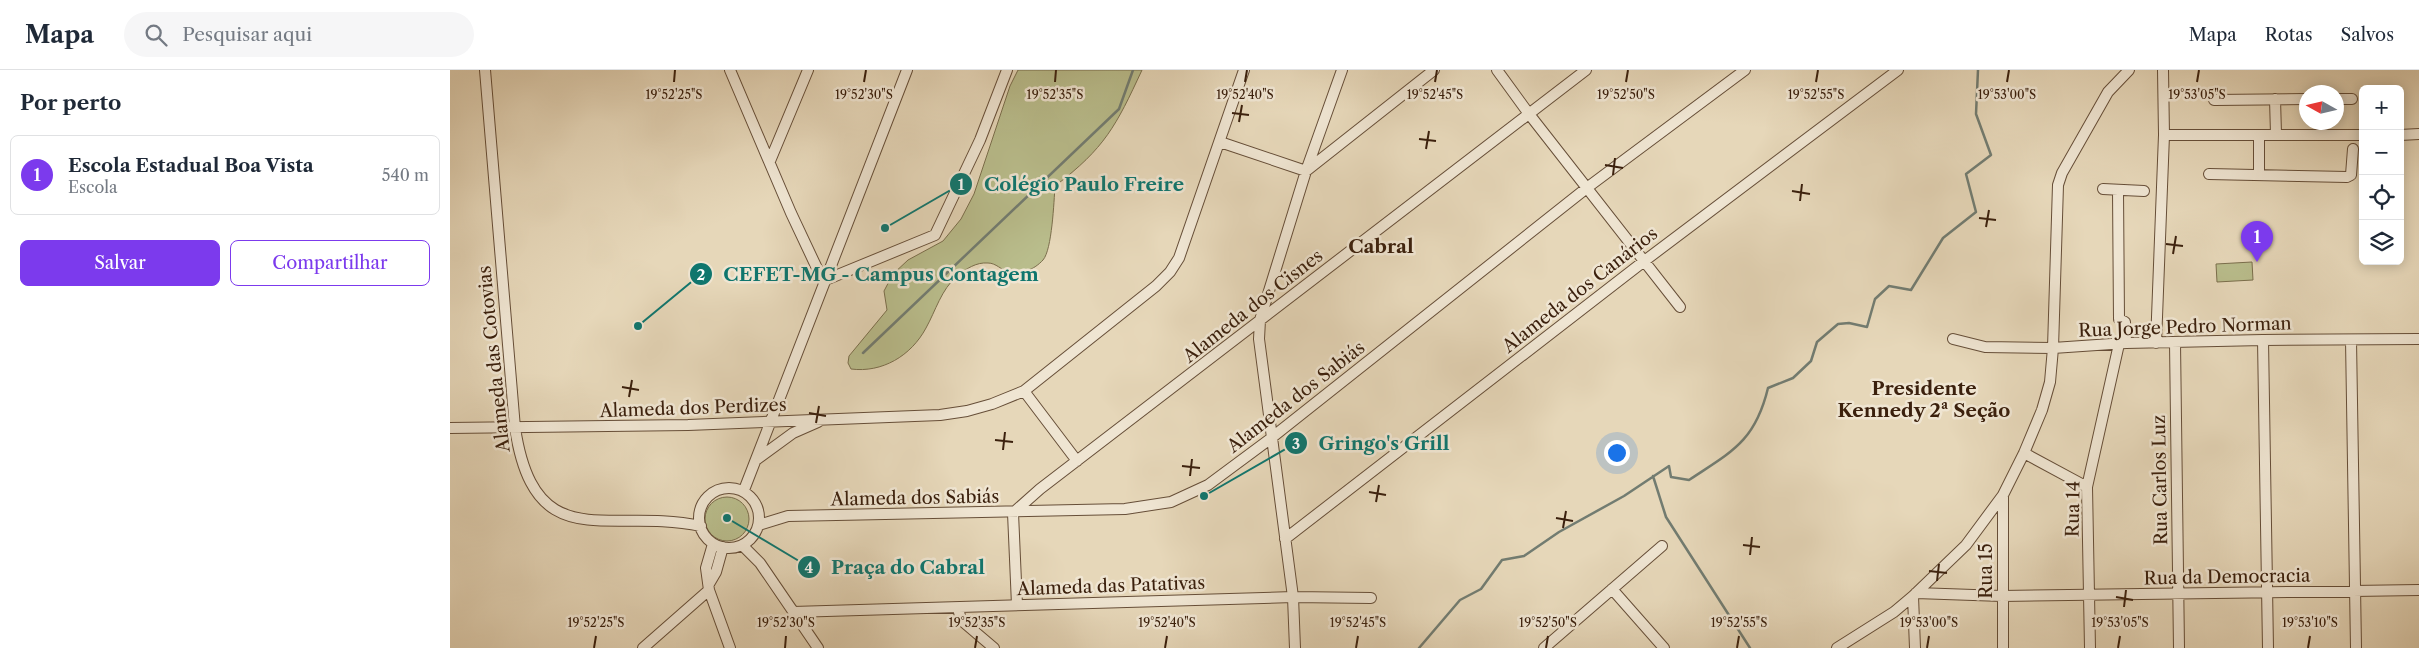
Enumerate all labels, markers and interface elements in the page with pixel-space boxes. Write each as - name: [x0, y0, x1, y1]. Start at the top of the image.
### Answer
- search box: [124, 12, 474, 57]
- text: Mapa: [25, 20, 94, 49]
- icon: search: [142, 21, 170, 49]
- text: Pesquisar aqui: [182, 23, 312, 46]
- text: Mapa: [2189, 24, 2237, 46]
- text: Rotas: [2265, 24, 2313, 46]
- text: Salvos: [2341, 24, 2394, 46]
- north arrow: [2299, 85, 2344, 130]
- map controls: [2359, 85, 2404, 265]
- button: +: [2359, 85, 2404, 130]
- text: 19°52'25"S: [645, 87, 703, 102]
- text: 19°52'30"S: [835, 87, 893, 102]
- text: 19°52'35"S: [1027, 87, 1083, 102]
- text: 19°52'40"S: [1216, 87, 1274, 102]
- text: 19°52'45"S: [1407, 87, 1463, 102]
- text: 19°52'50"S: [1597, 87, 1655, 102]
- text: 19°52'55"S: [1788, 87, 1844, 102]
- text: 19°53'00"S: [1978, 87, 2036, 102]
- text: 19°53'05"S: [2168, 87, 2226, 102]
- text: Por perto: [20, 90, 121, 115]
- button: −: [2359, 130, 2404, 175]
- text: Escola Estadual Boa Vista: [68, 154, 314, 177]
- text: 1: [33, 165, 41, 185]
- text: 540 m: [382, 165, 429, 185]
- callout: Colégio Paulo Freire: [949, 167, 1194, 201]
- text: Colégio Paulo Freire: [984, 173, 1184, 196]
- text: 1: [958, 175, 965, 194]
- button: locate: [2359, 175, 2404, 220]
- text: Escola: [68, 177, 117, 197]
- button: layers: [2359, 220, 2404, 265]
- pin: 1: [2241, 221, 2273, 262]
- street label: Alameda dos Canários: [1497, 223, 1662, 358]
- district label: Cabral: [1348, 235, 1414, 258]
- button: Salvar: [20, 240, 220, 286]
- button: Compartilhar: [230, 240, 430, 286]
- street label: Alameda dos Cisnes: [1178, 245, 1327, 368]
- callout: CEFET-MG - Campus Contagem: [688, 257, 1049, 291]
- text: CEFET-MG - Campus Contagem: [723, 263, 1039, 286]
- street label: Alameda das Cotovias: [473, 265, 515, 454]
- text: 2: [697, 265, 706, 284]
- street label: Rua Jorge Pedro Norman: [2078, 312, 2292, 342]
- street label: Alameda dos Sabiás: [1222, 336, 1369, 458]
- district label: Presidente Kennedy 2ª Seção: [1838, 377, 2010, 422]
- street label: Alameda dos Perdizes: [598, 394, 787, 422]
- street label: Rua Carlos Luz: [2148, 415, 2172, 545]
- callout: Gringo's Grill: [1283, 426, 1459, 460]
- text: Gringo's Grill: [1319, 432, 1450, 455]
- text: 3: [1292, 434, 1300, 453]
- your location: [1604, 440, 1630, 466]
- street label: Rua 14: [2062, 481, 2084, 537]
- street label: Alameda dos Sabiás: [830, 486, 999, 510]
- street label: Rua 15: [1975, 543, 1997, 599]
- callout: Praça do Cabral: [796, 550, 996, 584]
- text: Praça do Cabral: [831, 556, 985, 579]
- text: 4: [805, 558, 814, 577]
- street label: Rua da Democracia: [2143, 565, 2311, 589]
- street label: Alameda das Patativas: [1015, 572, 1206, 600]
- text: 19°52'25"S: [567, 615, 625, 630]
- text: 19°52'30"S: [757, 615, 815, 630]
- text: 19°52'35"S: [949, 615, 1005, 630]
- text: 19°52'40"S: [1138, 615, 1196, 630]
- text: 19°52'45"S: [1330, 615, 1386, 630]
- text: 19°52'50"S: [1519, 615, 1577, 630]
- text: 19°52'55"S: [1711, 615, 1767, 630]
- text: 19°53'00"S: [1900, 615, 1958, 630]
- text: 19°53'05"S: [2091, 615, 2149, 630]
- text: 19°53'10"S: [2282, 615, 2338, 630]

